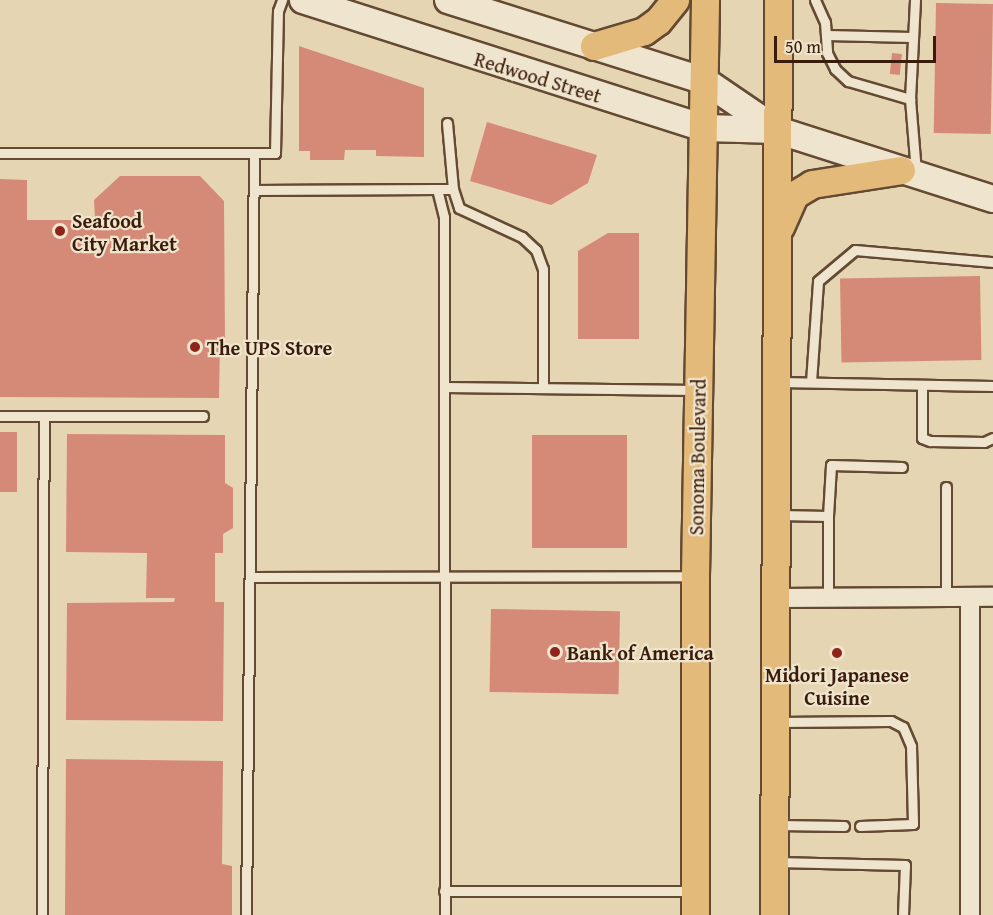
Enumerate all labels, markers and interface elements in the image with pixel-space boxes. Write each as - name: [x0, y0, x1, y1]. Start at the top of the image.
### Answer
- scale bar: [777, 24, 939, 62]
- text: 50 m: [785, 33, 821, 60]
- street label: Redwood Street: [472, 46, 604, 108]
- place label: Seafood City Market: [72, 208, 177, 255]
- marker: Seafood City Market: [53, 224, 67, 238]
- place label: The UPS Store: [207, 335, 332, 359]
- marker: The UPS Store: [188, 340, 202, 354]
- street label: Sonoma Boulevard: [684, 378, 710, 536]
- place label: Bank of America: [567, 640, 714, 664]
- marker: Bank of America: [548, 645, 562, 659]
- marker: Midori Japanese Cuisine: [830, 646, 844, 660]
- place label: Midori Japanese Cuisine: [765, 662, 909, 709]

